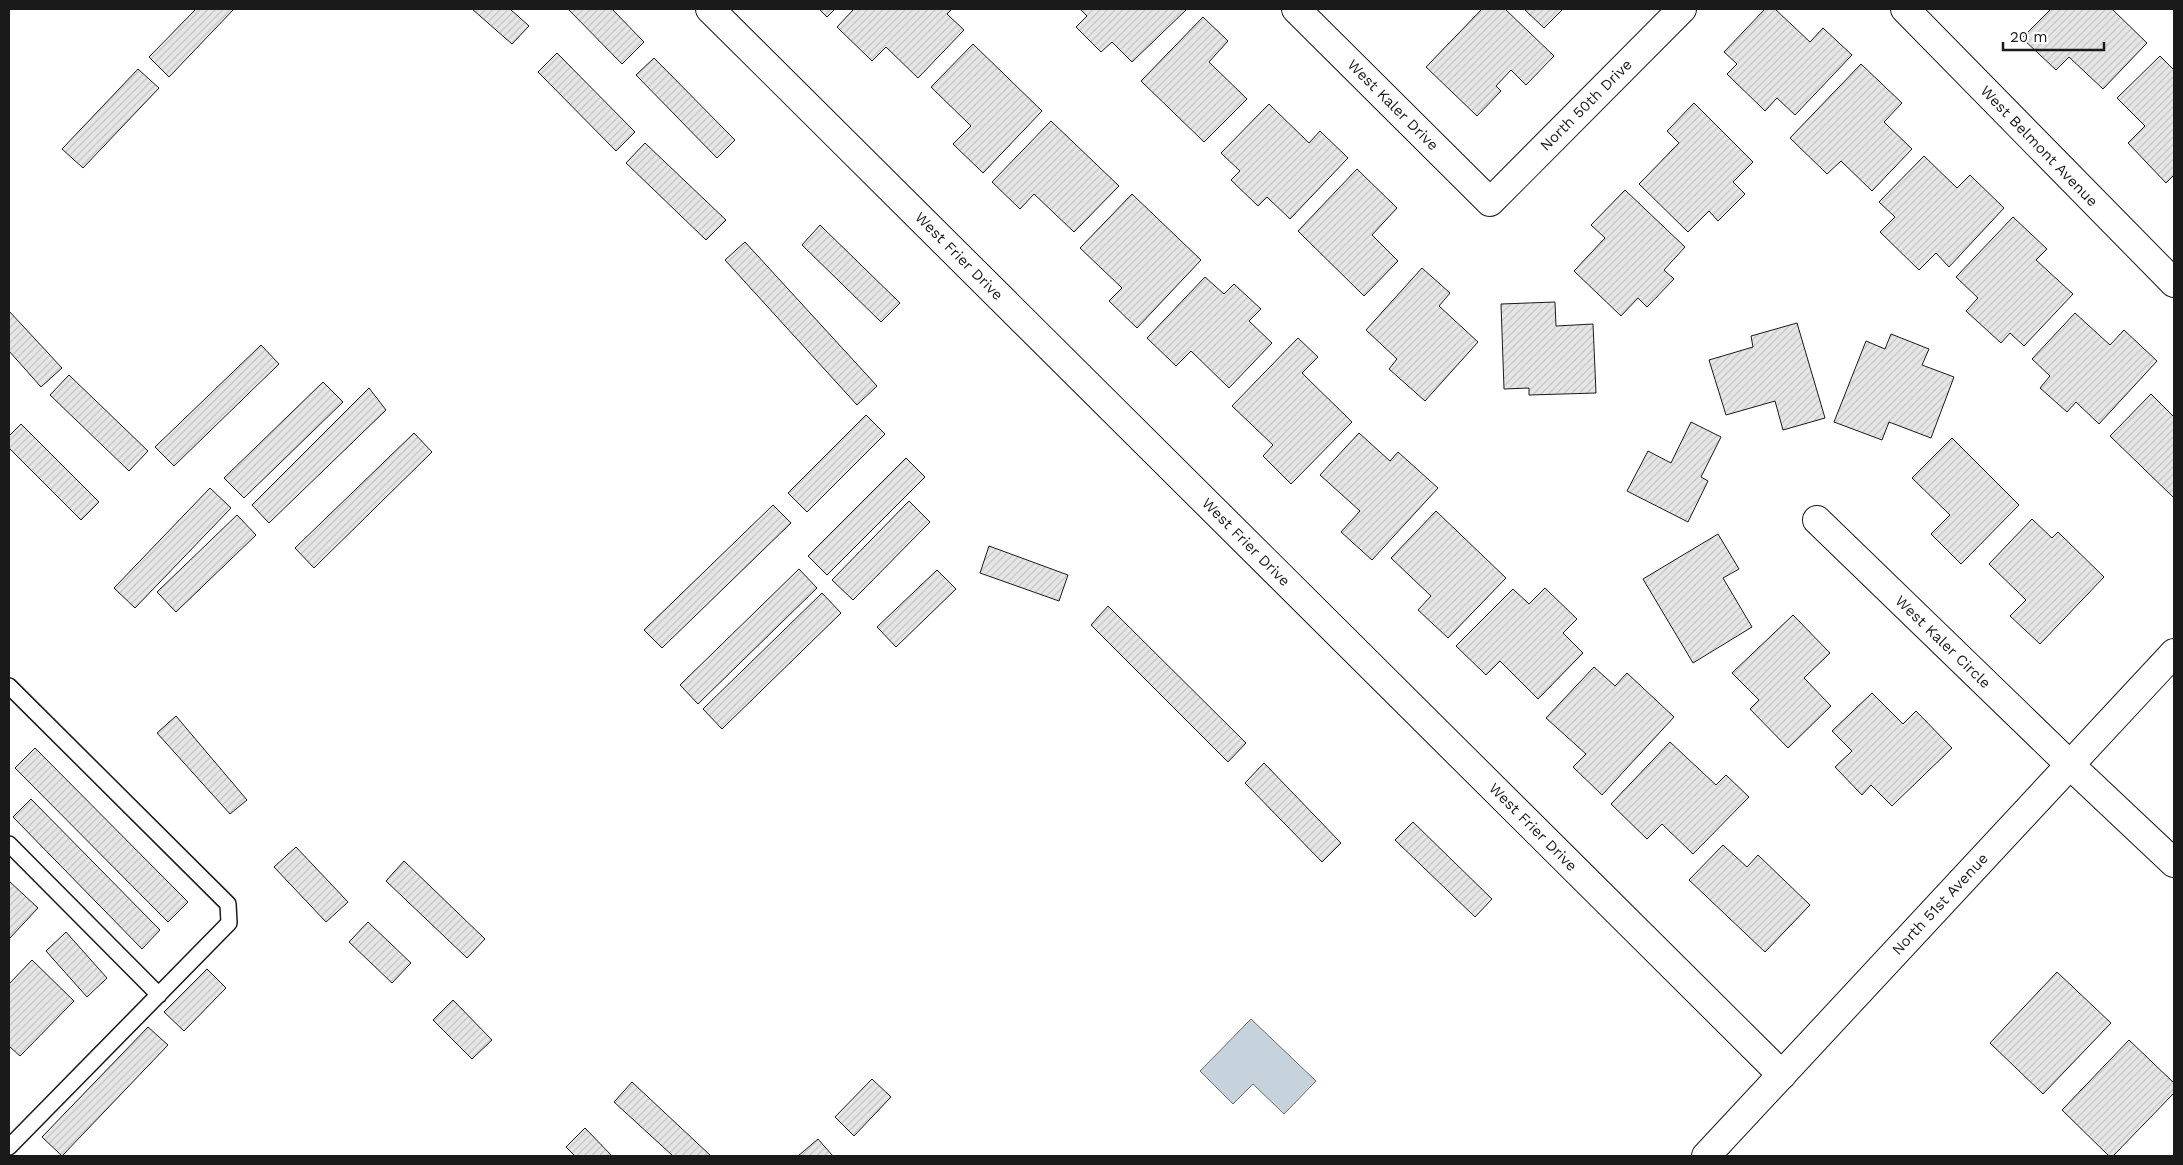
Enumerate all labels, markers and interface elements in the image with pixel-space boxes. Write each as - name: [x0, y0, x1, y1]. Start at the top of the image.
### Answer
- scale bar: [2003, 20, 2104, 52]
- text: 20 m: [2010, 28, 2048, 46]
- street label: North 50th Drive: [1536, 55, 1636, 155]
- street label: West Kaler Drive: [1344, 56, 1442, 154]
- street label: West Belmont Avenue: [1977, 82, 2101, 210]
- street label: West Frier Drive: [911, 208, 1007, 304]
- street label: West Frier Drive: [1198, 494, 1294, 590]
- street label: West Kaler Circle: [1891, 592, 1995, 692]
- street label: West Frier Drive: [1485, 779, 1581, 875]
- street label: North 51st Avenue: [1888, 849, 1992, 959]

